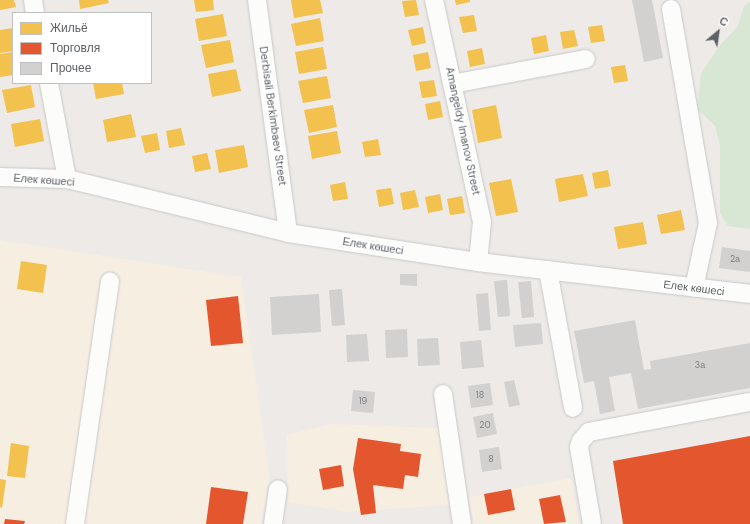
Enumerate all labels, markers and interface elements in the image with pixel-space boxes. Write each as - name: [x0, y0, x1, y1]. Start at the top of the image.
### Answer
- legend: [12, 12, 152, 84]
- north arrow: [698, 12, 738, 52]
- text: С: [717, 13, 731, 30]
- text: Жильё: [50, 20, 88, 36]
- text: Торговля: [50, 40, 100, 56]
- street label: Derbisali Berkimbaev Street: [257, 45, 289, 187]
- text: Прочее: [50, 60, 91, 76]
- street label: Amangeldy Imanov Street: [443, 66, 483, 196]
- street label: Елек көшесі: [13, 171, 75, 189]
- street label: Елек көшесі: [342, 235, 404, 257]
- house number: 2а: [730, 254, 740, 264]
- street label: Елек көшесі: [663, 278, 725, 298]
- house number: 3а: [695, 360, 705, 370]
- house number: 18: [476, 390, 484, 400]
- house number: 19: [359, 396, 367, 406]
- house number: 20: [479, 420, 491, 430]
- house number: 8: [488, 454, 494, 464]

